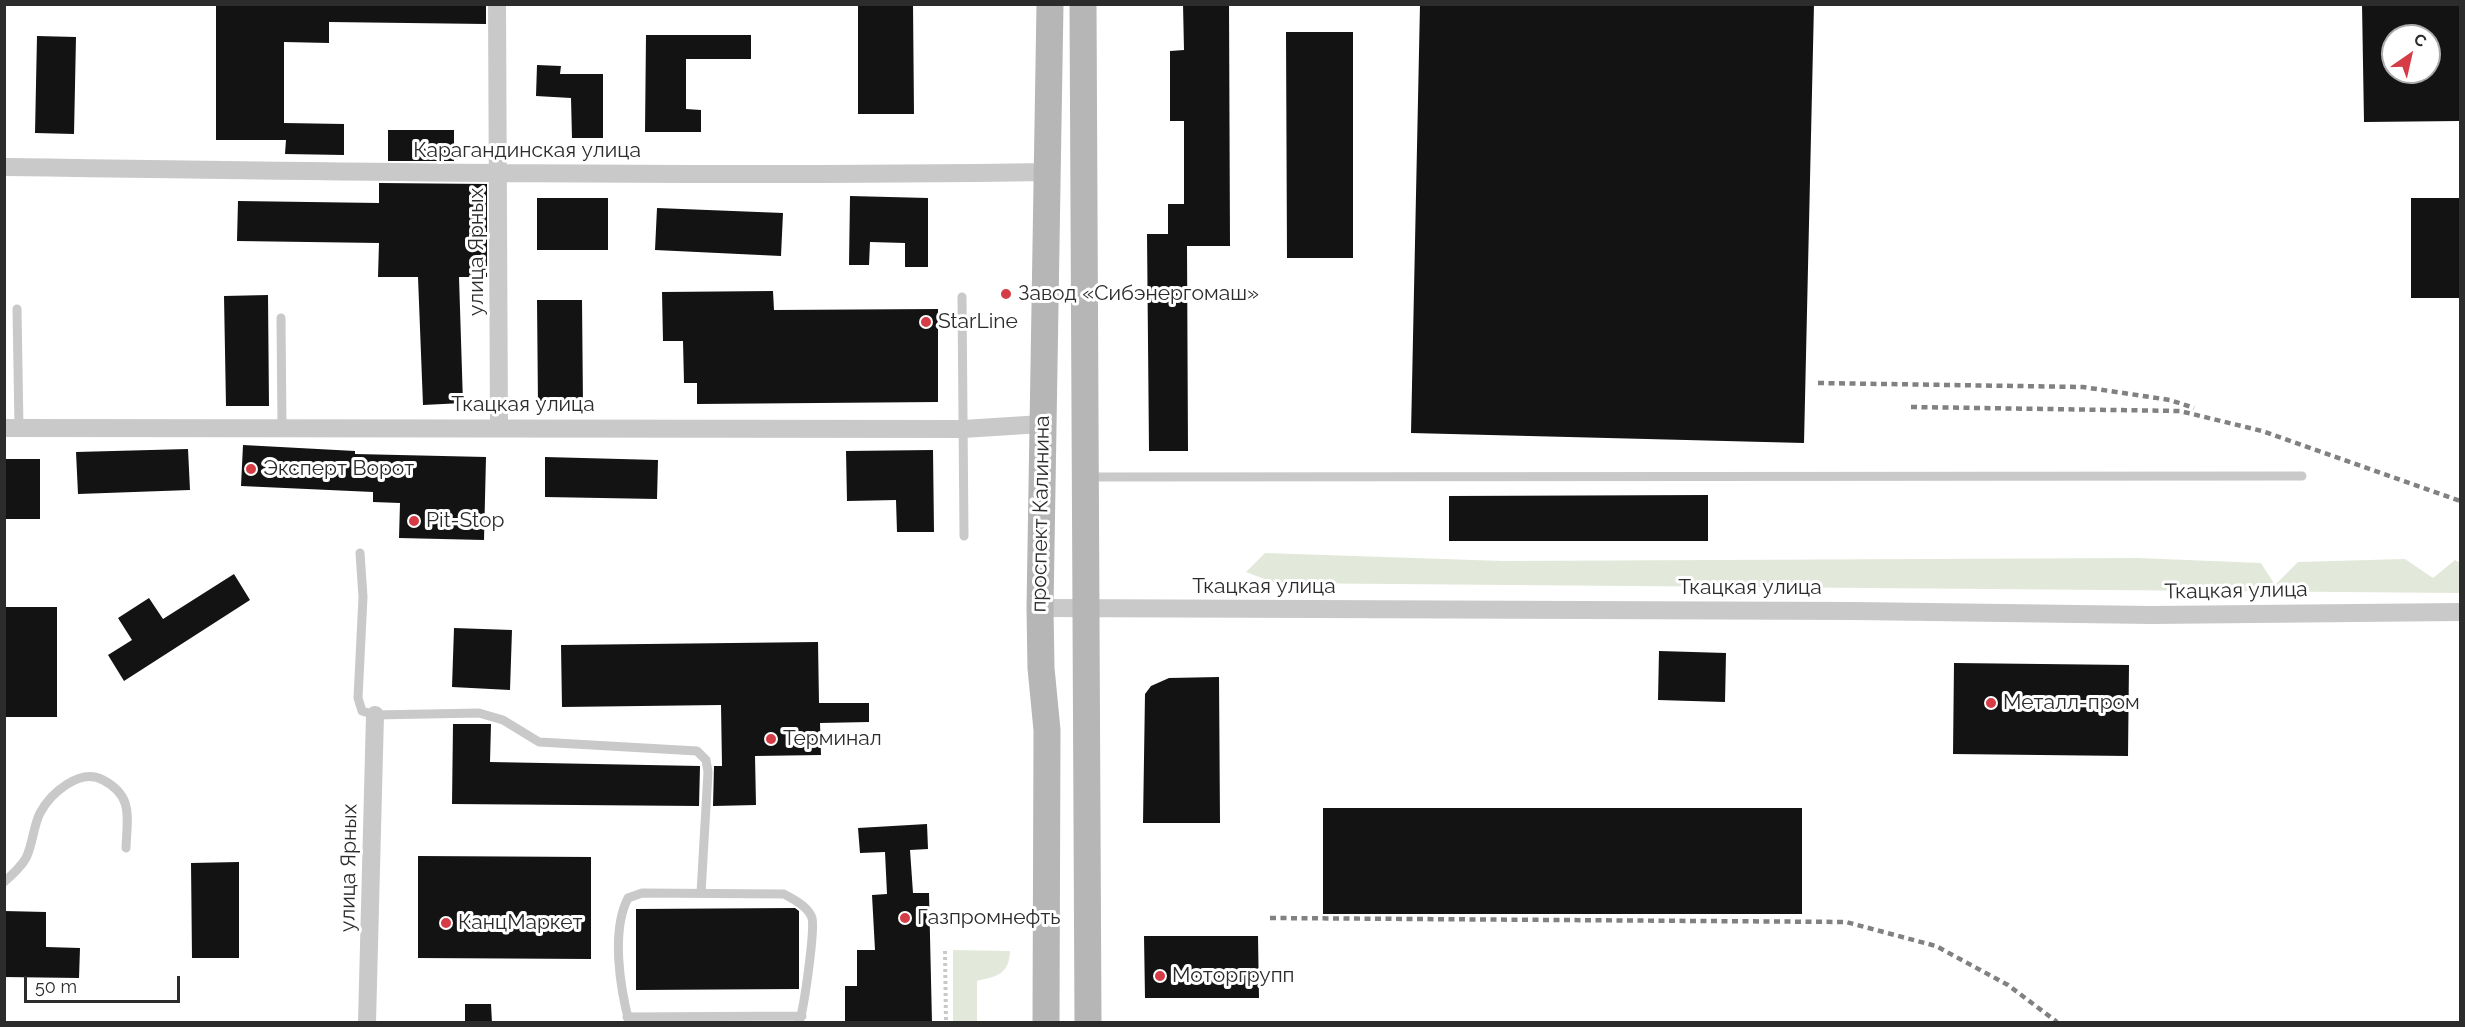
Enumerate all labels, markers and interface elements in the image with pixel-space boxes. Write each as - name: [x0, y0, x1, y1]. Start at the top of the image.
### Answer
- north arrow: [2381, 24, 2441, 84]
- text: С: [2410, 29, 2430, 51]
- street label: Карагандинская улица: [413, 138, 641, 164]
- street label: улица Ярных: [464, 188, 490, 316]
- place label: Завод «Сибэнергомаш»: [1018, 281, 1259, 307]
- marker: Завод «Сибэнергомаш»: [999, 287, 1013, 301]
- place label: StarLine: [938, 309, 1018, 335]
- marker: StarLine: [919, 315, 933, 329]
- street label: Ткацкая улица: [451, 392, 595, 418]
- street label: проспект Калинина: [1027, 415, 1055, 613]
- place label: Эксперт Ворот: [263, 456, 414, 482]
- marker: Эксперт Ворот: [244, 462, 258, 476]
- place label: Pit-Stop: [426, 508, 504, 534]
- marker: Pit-Stop: [407, 514, 421, 528]
- street label: Ткацкая улица: [1192, 574, 1336, 600]
- street label: Ткацкая улица: [1678, 575, 1822, 601]
- street label: Ткацкая улица: [2164, 577, 2308, 605]
- place label: Металл-пром: [2003, 690, 2140, 716]
- marker: Металл-пром: [1984, 696, 1998, 710]
- place label: Терминал: [783, 726, 882, 752]
- marker: Терминал: [764, 732, 778, 746]
- street label: улица Ярных: [335, 804, 363, 932]
- place label: Газпромнефть: [917, 905, 1061, 931]
- place label: КанцМаркет: [458, 910, 583, 936]
- marker: Газпромнефть: [898, 911, 912, 925]
- marker: КанцМаркет: [439, 916, 453, 930]
- place label: Моторгрупп: [1172, 963, 1295, 989]
- scale bar: [27, 964, 183, 1002]
- marker: Моторгрупп: [1153, 969, 1167, 983]
- text: 50 m: [35, 976, 77, 997]

